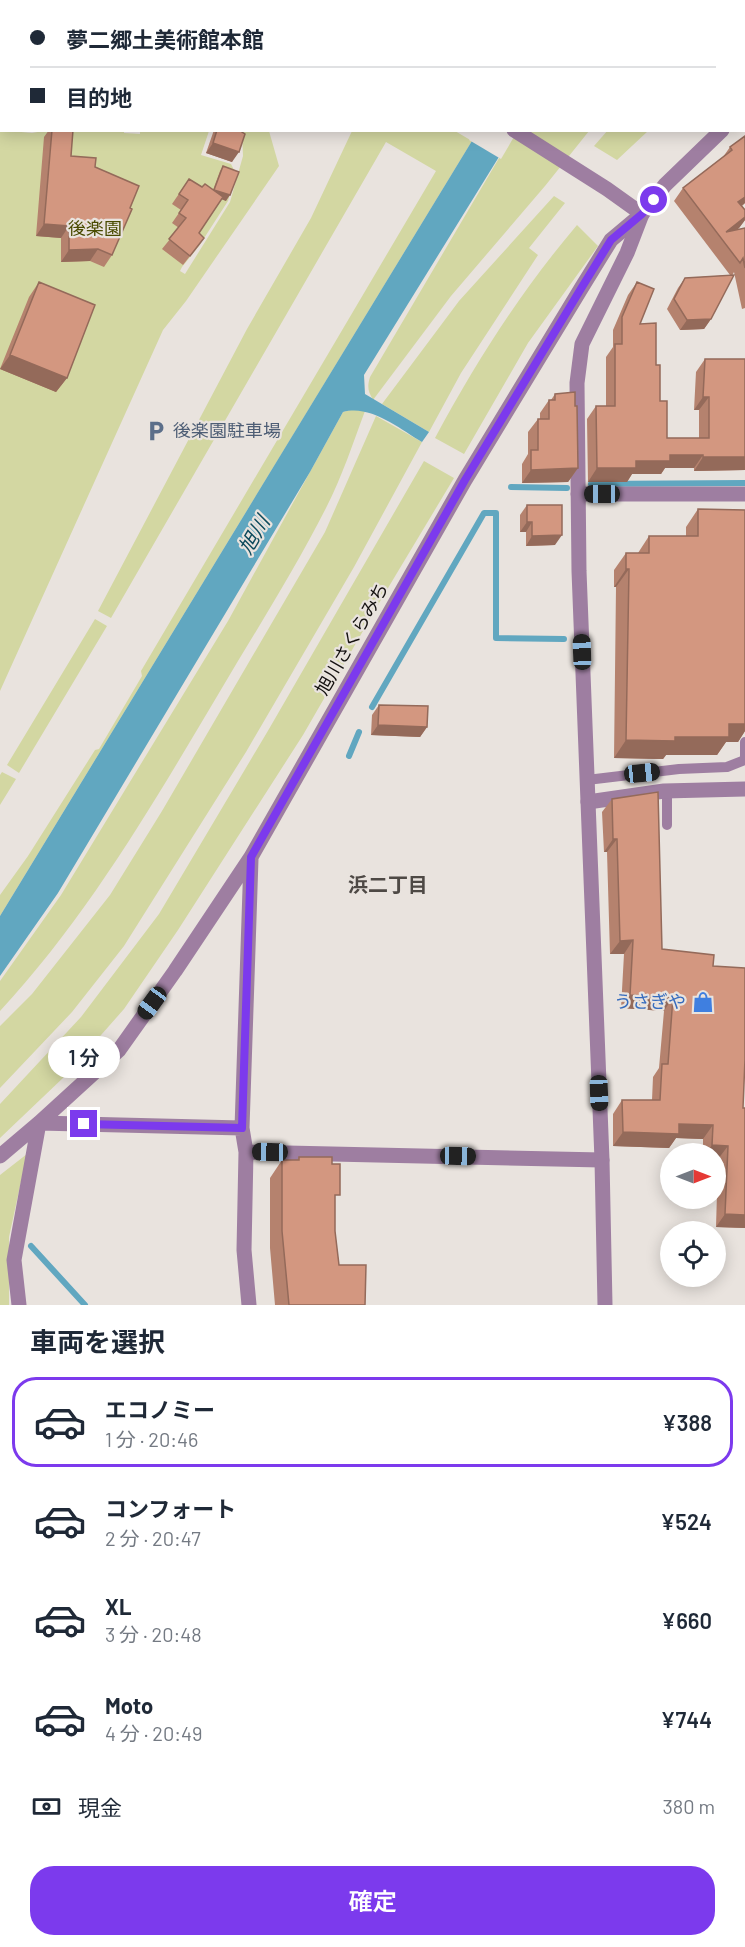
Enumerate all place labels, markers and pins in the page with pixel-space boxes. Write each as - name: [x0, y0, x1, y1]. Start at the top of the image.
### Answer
- parking icon: 後楽園駐車場: [144, 419, 168, 443]
- place label: 後楽園駐車場: [173, 419, 281, 441]
- place label: うさぎや: [614, 990, 686, 1012]
- shop icon: うさぎや: [691, 990, 715, 1014]

